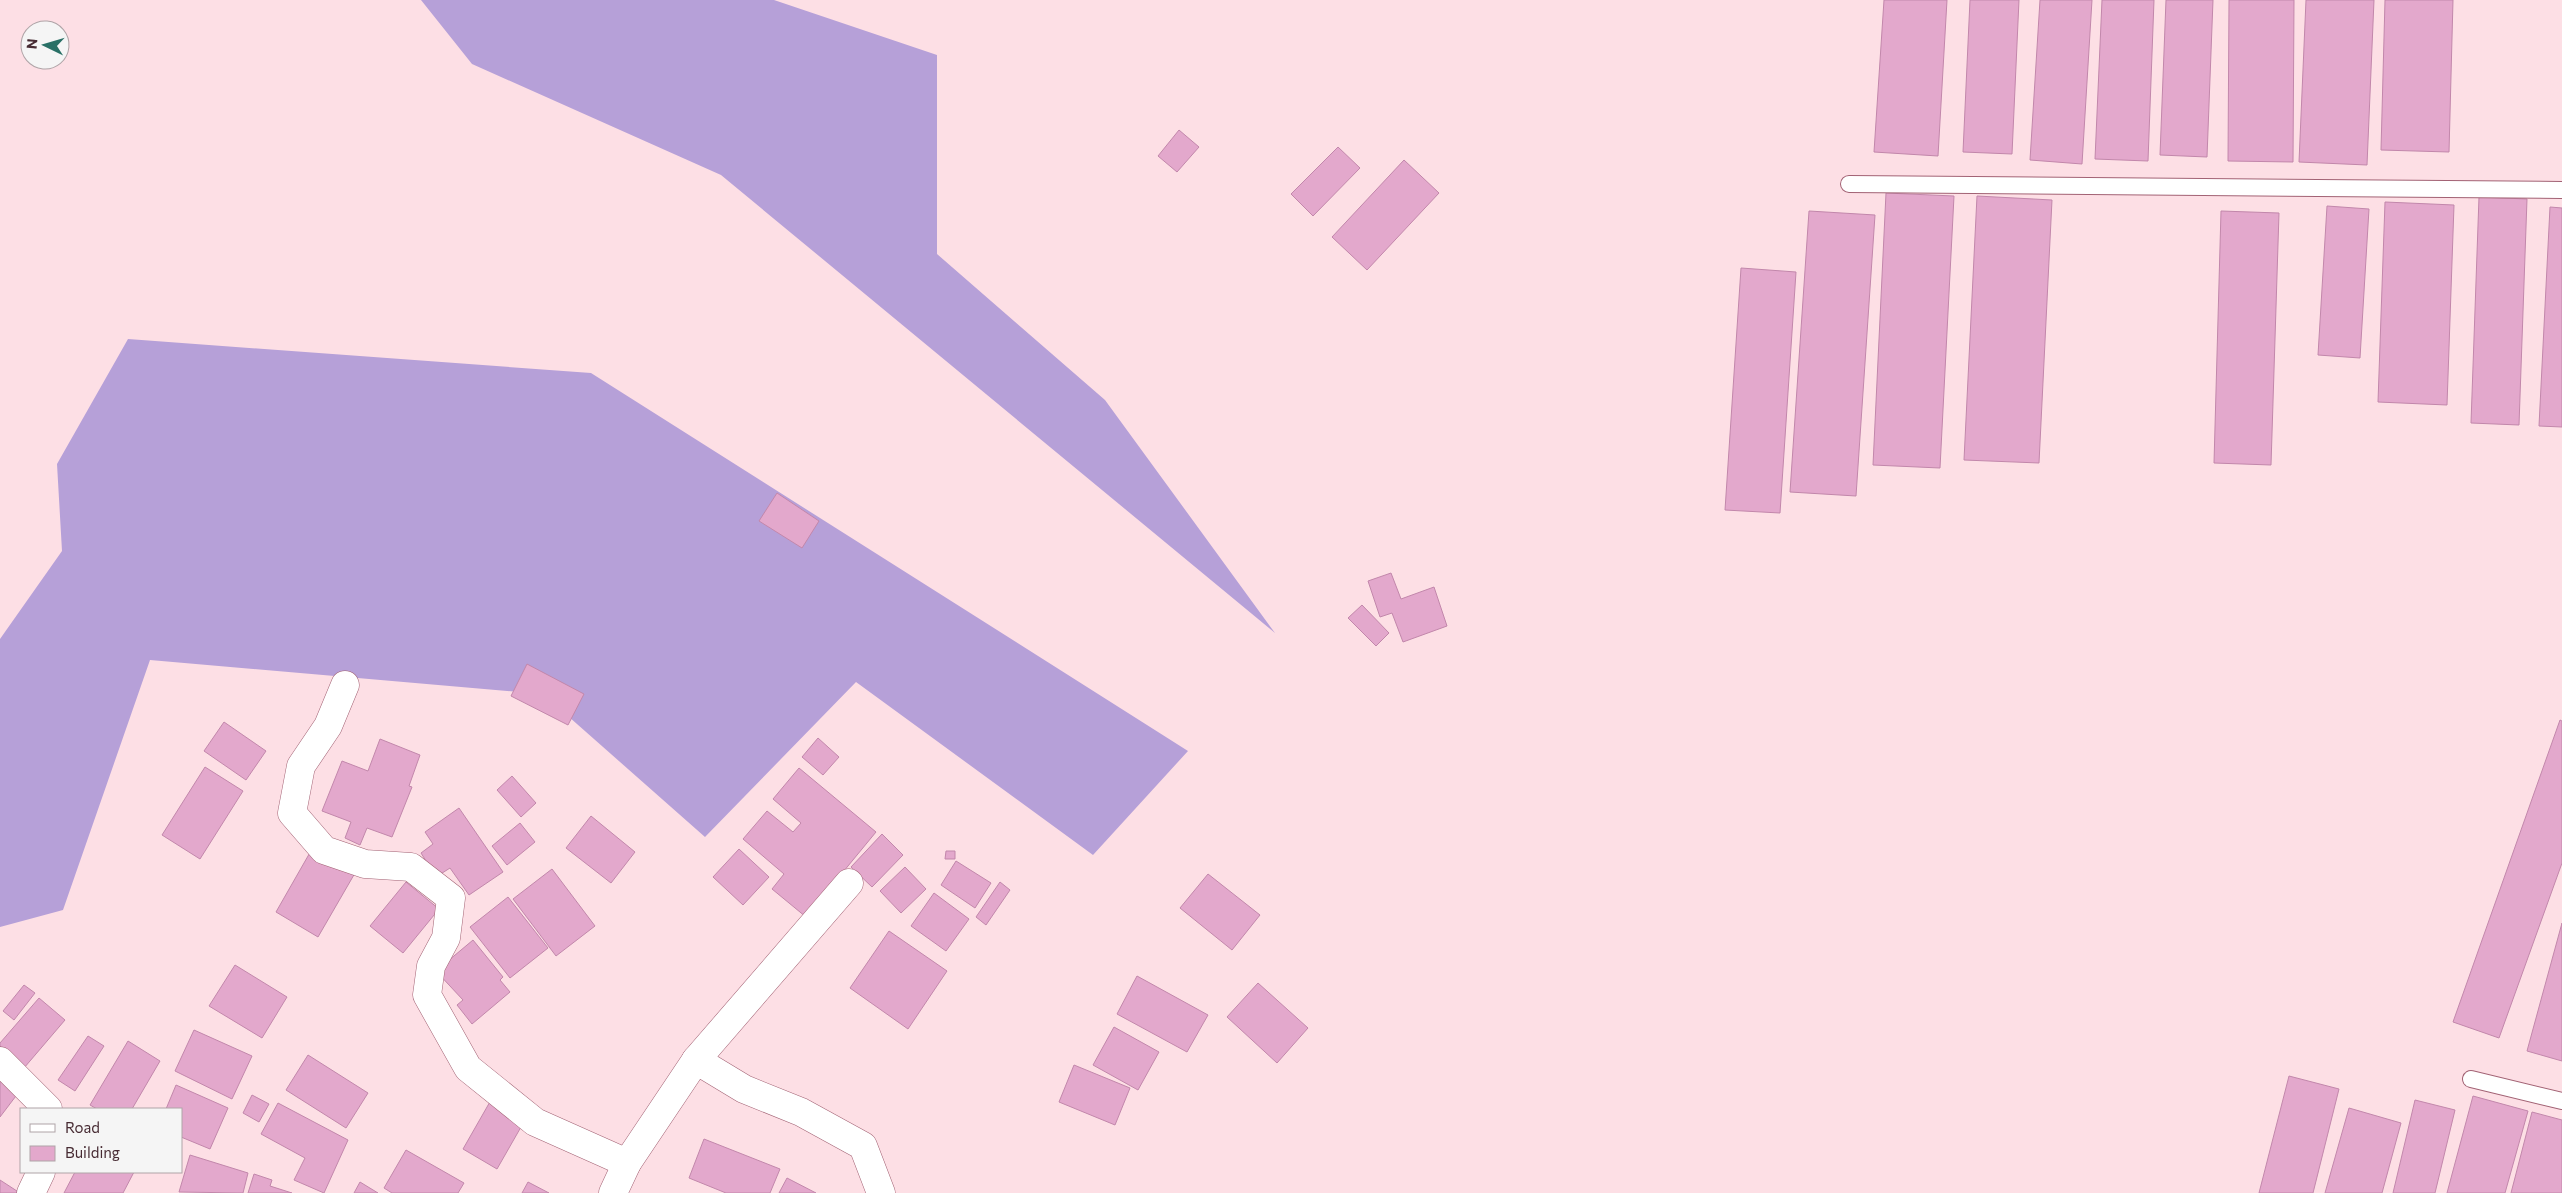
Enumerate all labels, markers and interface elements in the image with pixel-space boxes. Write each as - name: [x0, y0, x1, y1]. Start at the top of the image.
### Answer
- north arrow: [20, 20, 70, 70]
- text: N: [23, 38, 40, 50]
- legend: [20, 1108, 182, 1173]
- text: Road: [65, 1118, 100, 1136]
- text: Building: [65, 1143, 120, 1161]

